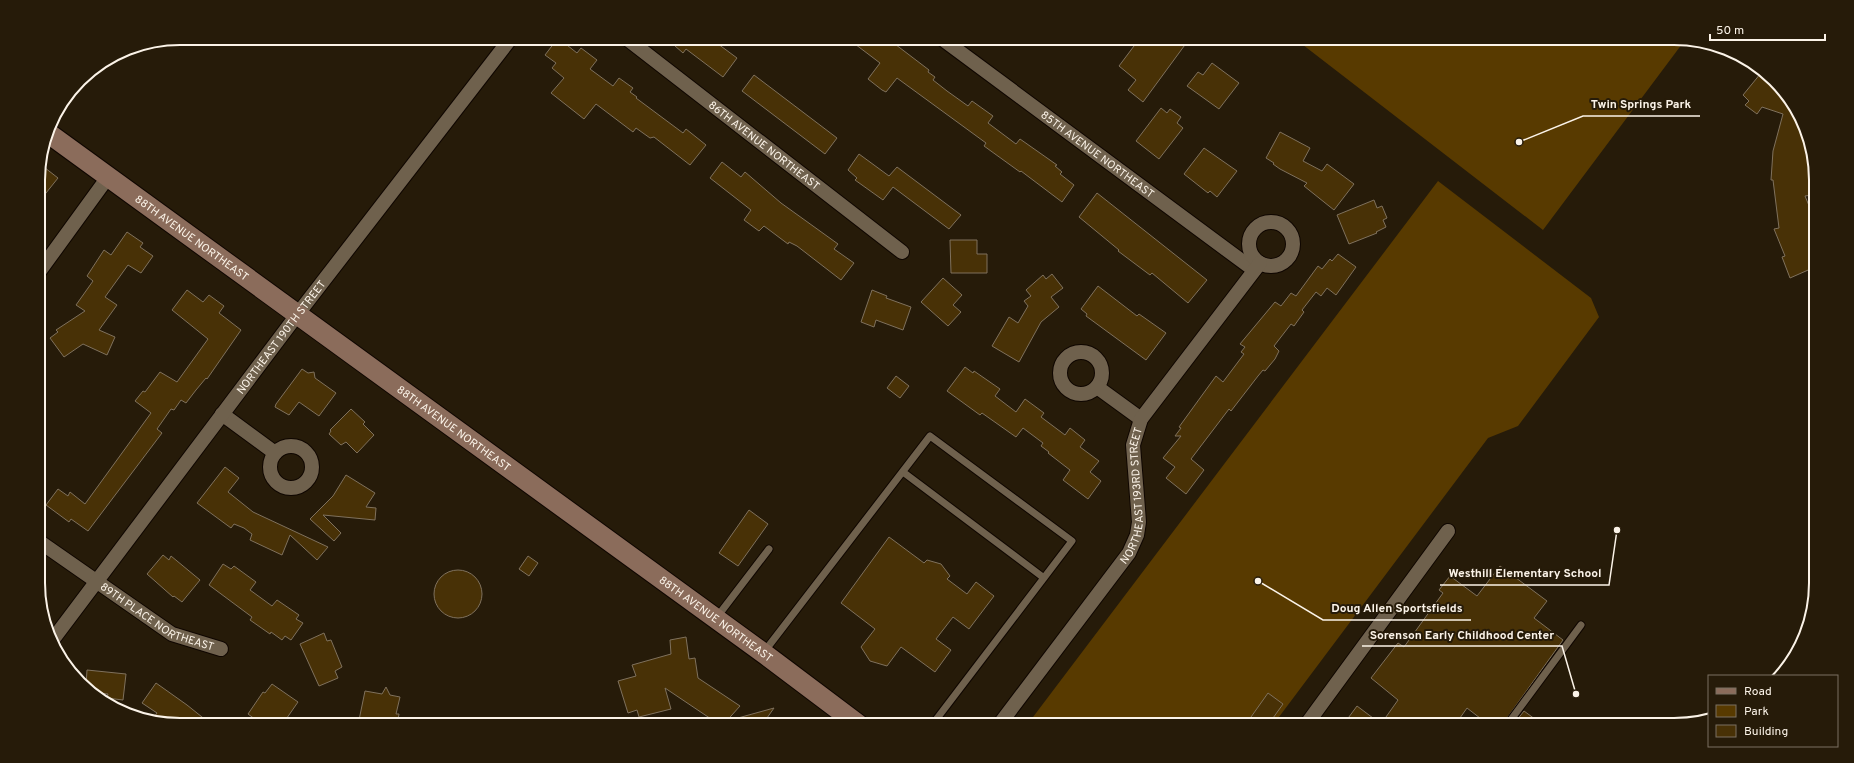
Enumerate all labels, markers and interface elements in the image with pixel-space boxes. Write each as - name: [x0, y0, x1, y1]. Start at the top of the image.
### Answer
- scale bar: [1710, 16, 1825, 42]
- text: 50 m: [1716, 23, 1744, 39]
- callout: Twin Springs Park: [1583, 92, 1700, 116]
- text: Twin Springs Park: [1591, 97, 1691, 113]
- street label: 86TH AVENUE NORTHEAST: [705, 98, 822, 194]
- street label: 85TH AVENUE NORTHEAST: [1038, 108, 1157, 202]
- street label: 88TH AVENUE NORTHEAST: [132, 192, 251, 285]
- street label: NORTHEAST 190TH STREET: [234, 278, 329, 397]
- street label: 88TH AVENUE NORTHEAST: [394, 383, 513, 475]
- street label: NORTHEAST 193RD STREET: [1117, 426, 1147, 567]
- callout: Westhill Elementary School: [1440, 561, 1609, 585]
- text: Westhill Elementary School: [1448, 566, 1602, 582]
- street label: 88TH AVENUE NORTHEAST: [656, 573, 775, 666]
- street label: 89TH PLACE NORTHEAST: [97, 580, 216, 654]
- callout: Doug Allen Sportsfields: [1323, 596, 1471, 620]
- text: Doug Allen Sportsfields: [1331, 601, 1463, 617]
- callout: Sorenson Early Childhood Center: [1362, 622, 1562, 646]
- text: Sorenson Early Childhood Center: [1370, 628, 1554, 644]
- legend: [1708, 675, 1838, 747]
- text: Road: [1744, 684, 1772, 700]
- text: Park: [1744, 704, 1769, 720]
- text: Building: [1744, 724, 1788, 740]

